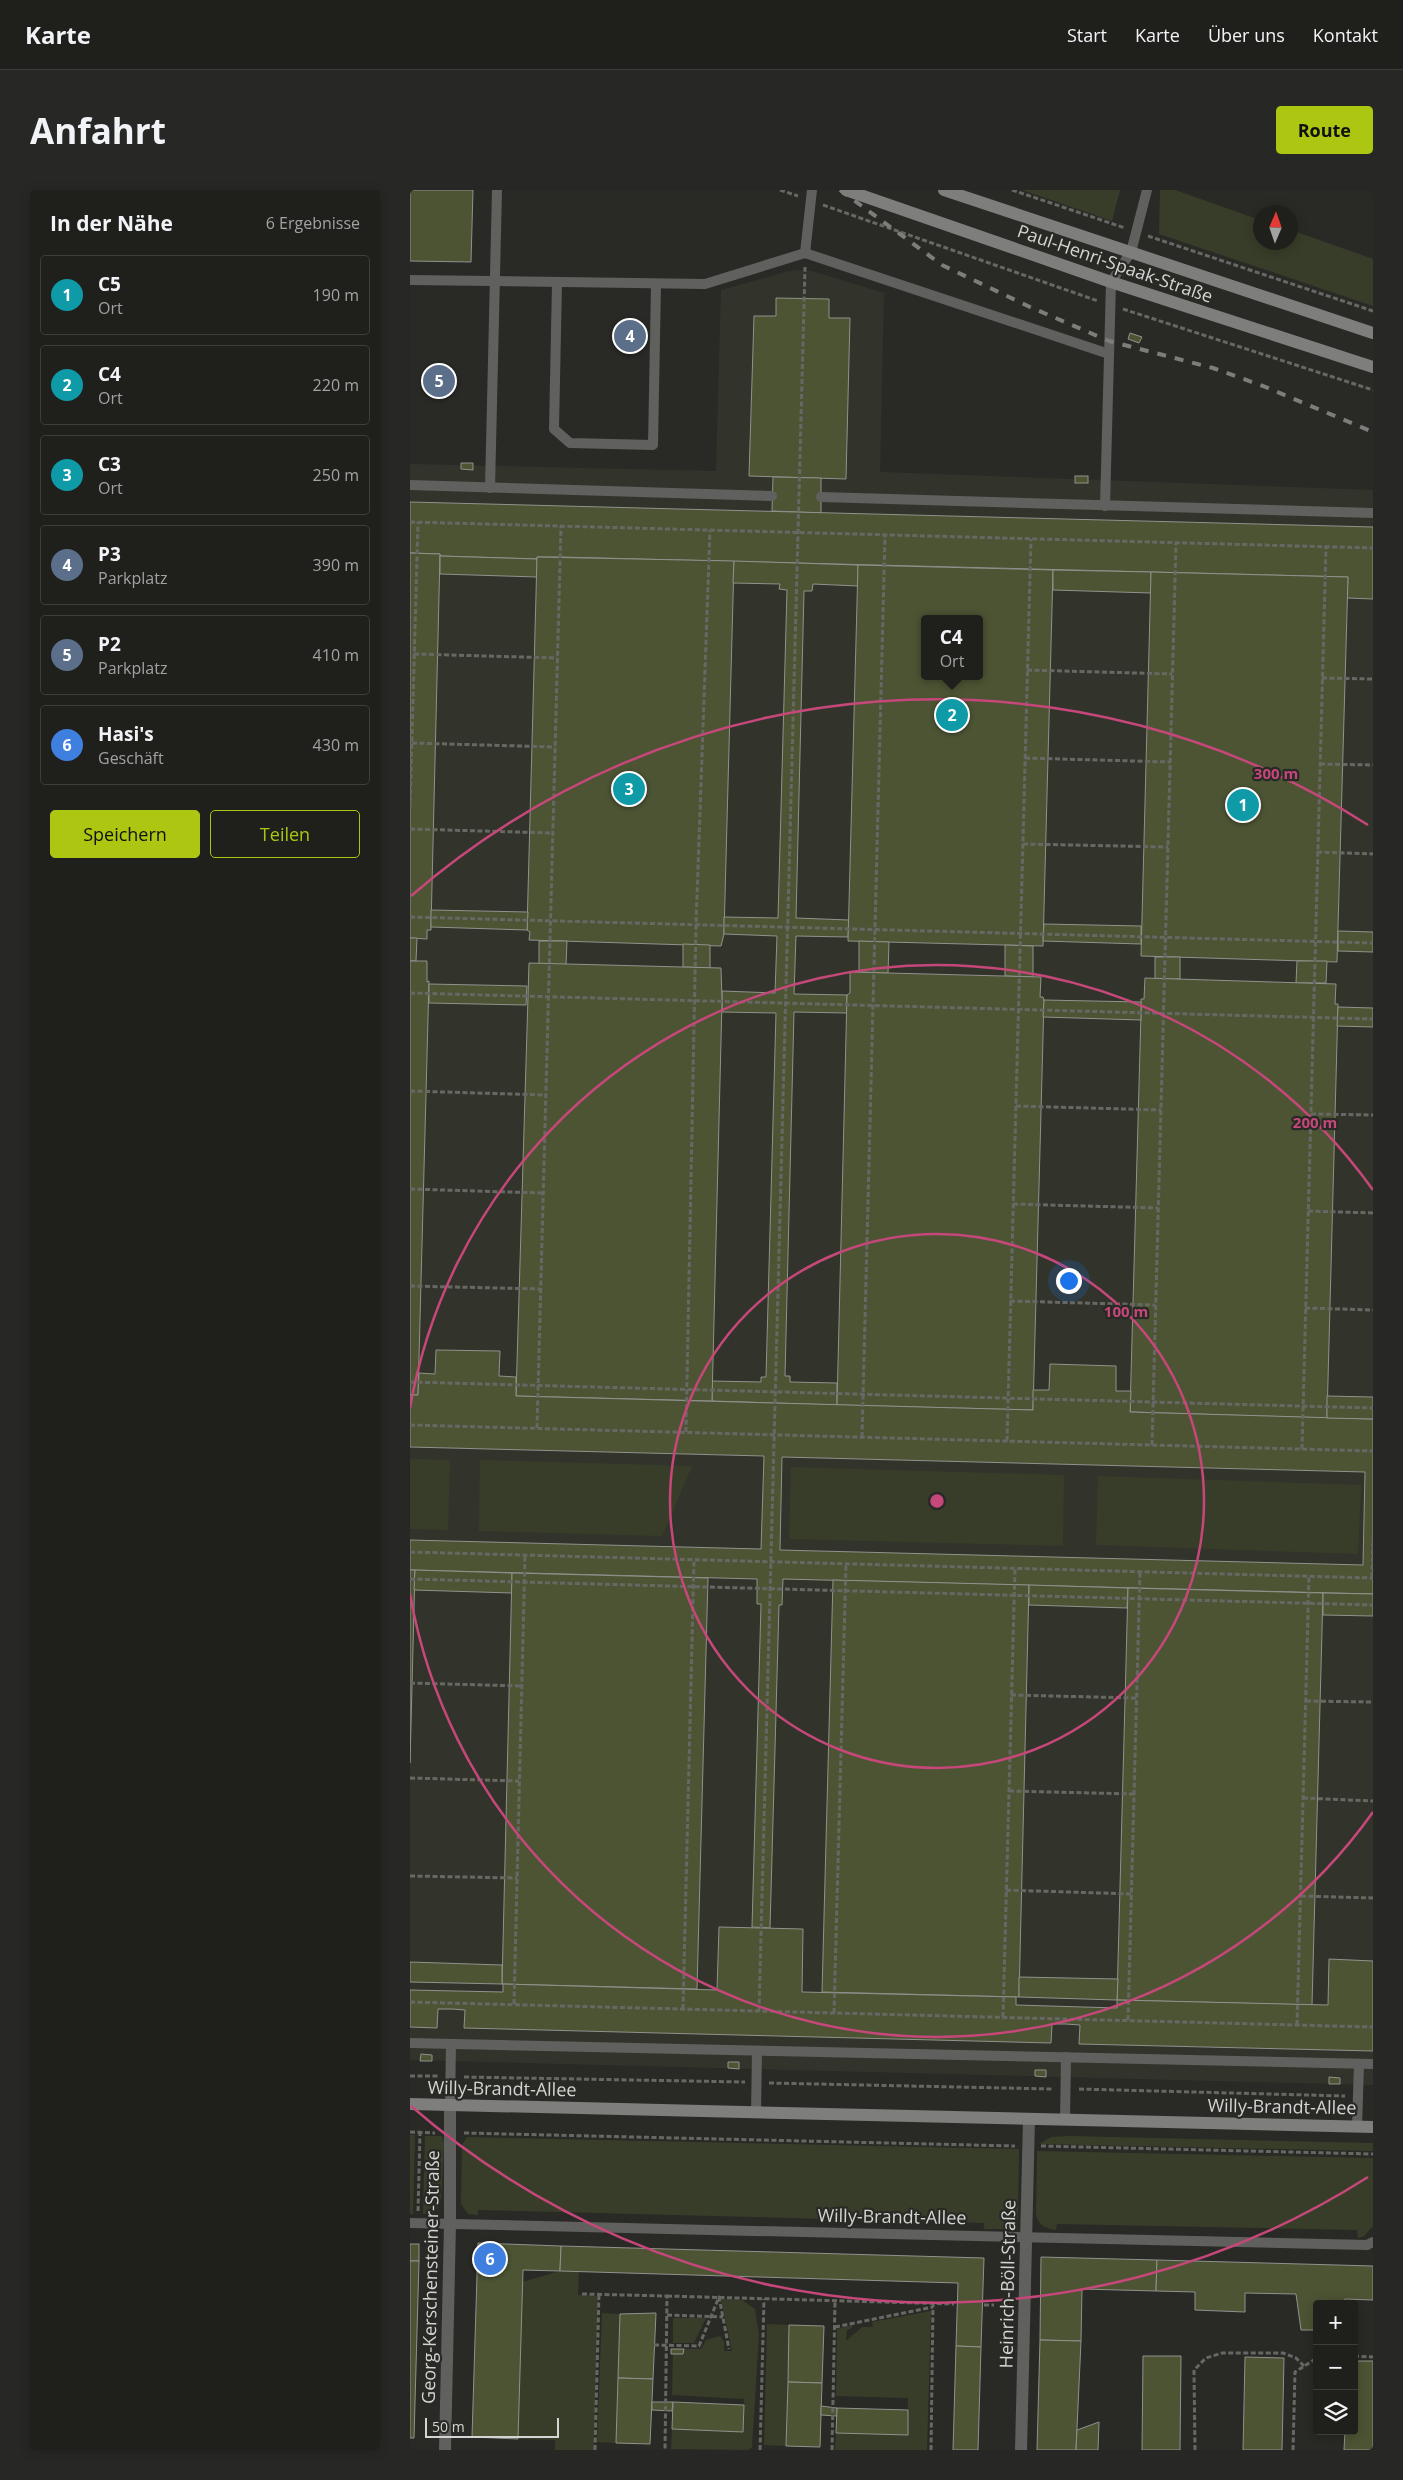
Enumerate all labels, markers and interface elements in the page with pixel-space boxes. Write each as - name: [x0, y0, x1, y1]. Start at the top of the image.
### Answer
- text: Karte: [25, 18, 91, 51]
- text: Start: [1067, 23, 1107, 47]
- text: Karte: [1135, 23, 1180, 47]
- text: Über uns: [1208, 23, 1285, 47]
- text: Kontakt: [1313, 23, 1378, 47]
- button: Route: [1276, 106, 1373, 154]
- text: Anfahrt: [30, 107, 166, 154]
- north arrow: [1253, 205, 1298, 250]
- text: In der Nähe: [50, 209, 173, 237]
- text: 6 Ergebnisse: [266, 212, 360, 234]
- street label: Paul-Henri-Spaak-Straße: [1014, 218, 1216, 308]
- text: C5: [98, 271, 121, 297]
- text: 1: [62, 284, 72, 306]
- text: 190 m: [313, 284, 359, 306]
- text: Ort: [98, 297, 123, 319]
- pin: 4: [614, 317, 646, 355]
- text: C4: [98, 361, 121, 387]
- pin: 5: [423, 362, 455, 400]
- text: 2: [62, 374, 72, 396]
- text: 220 m: [313, 374, 359, 396]
- text: Ort: [98, 387, 123, 409]
- text: C3: [98, 451, 121, 477]
- text: 3: [62, 464, 72, 486]
- text: 250 m: [313, 464, 359, 486]
- text: Ort: [98, 477, 123, 499]
- text: P3: [98, 541, 121, 567]
- text: 4: [62, 554, 72, 576]
- text: 390 m: [313, 554, 359, 576]
- text: Parkplatz: [98, 567, 167, 589]
- popup: [921, 615, 983, 680]
- text: C4: [940, 624, 963, 650]
- text: P2: [98, 631, 121, 657]
- text: 5: [62, 644, 72, 666]
- text: 410 m: [313, 644, 359, 666]
- text: Ort: [940, 650, 964, 672]
- text: Parkplatz: [98, 657, 167, 679]
- pin: 2: [936, 696, 968, 734]
- text: Hasi's: [98, 721, 154, 747]
- text: 6: [62, 734, 72, 756]
- text: 430 m: [313, 734, 359, 756]
- text: Geschäft: [98, 747, 164, 769]
- text: 300 m: [1254, 763, 1298, 783]
- pin: 3: [613, 770, 645, 808]
- pin: 1: [1227, 786, 1259, 824]
- button: Speichern: [50, 810, 200, 858]
- button: Teilen: [210, 810, 360, 858]
- text: 200 m: [1293, 1112, 1337, 1132]
- your location: [1056, 1268, 1082, 1294]
- text: 100 m: [1104, 1301, 1148, 1321]
- centre of rings: [928, 1492, 946, 1510]
- street label: Willy-Brandt-Allee: [427, 2075, 577, 2101]
- street label: Willy-Brandt-Allee: [1207, 2093, 1357, 2119]
- street label: Georg-Kerschensteiner-Straße: [416, 2150, 444, 2404]
- street label: Heinrich-Böll-Straße: [994, 2199, 1020, 2368]
- street label: Willy-Brandt-Allee: [817, 2203, 967, 2229]
- pin: 6: [474, 2240, 506, 2278]
- map controls: [1313, 2300, 1358, 2435]
- button: +: [1313, 2300, 1358, 2345]
- button: −: [1313, 2345, 1358, 2390]
- button: layers: [1313, 2390, 1358, 2435]
- scale bar: [425, 2415, 559, 2438]
- text: 50 m: [432, 2417, 465, 2436]

